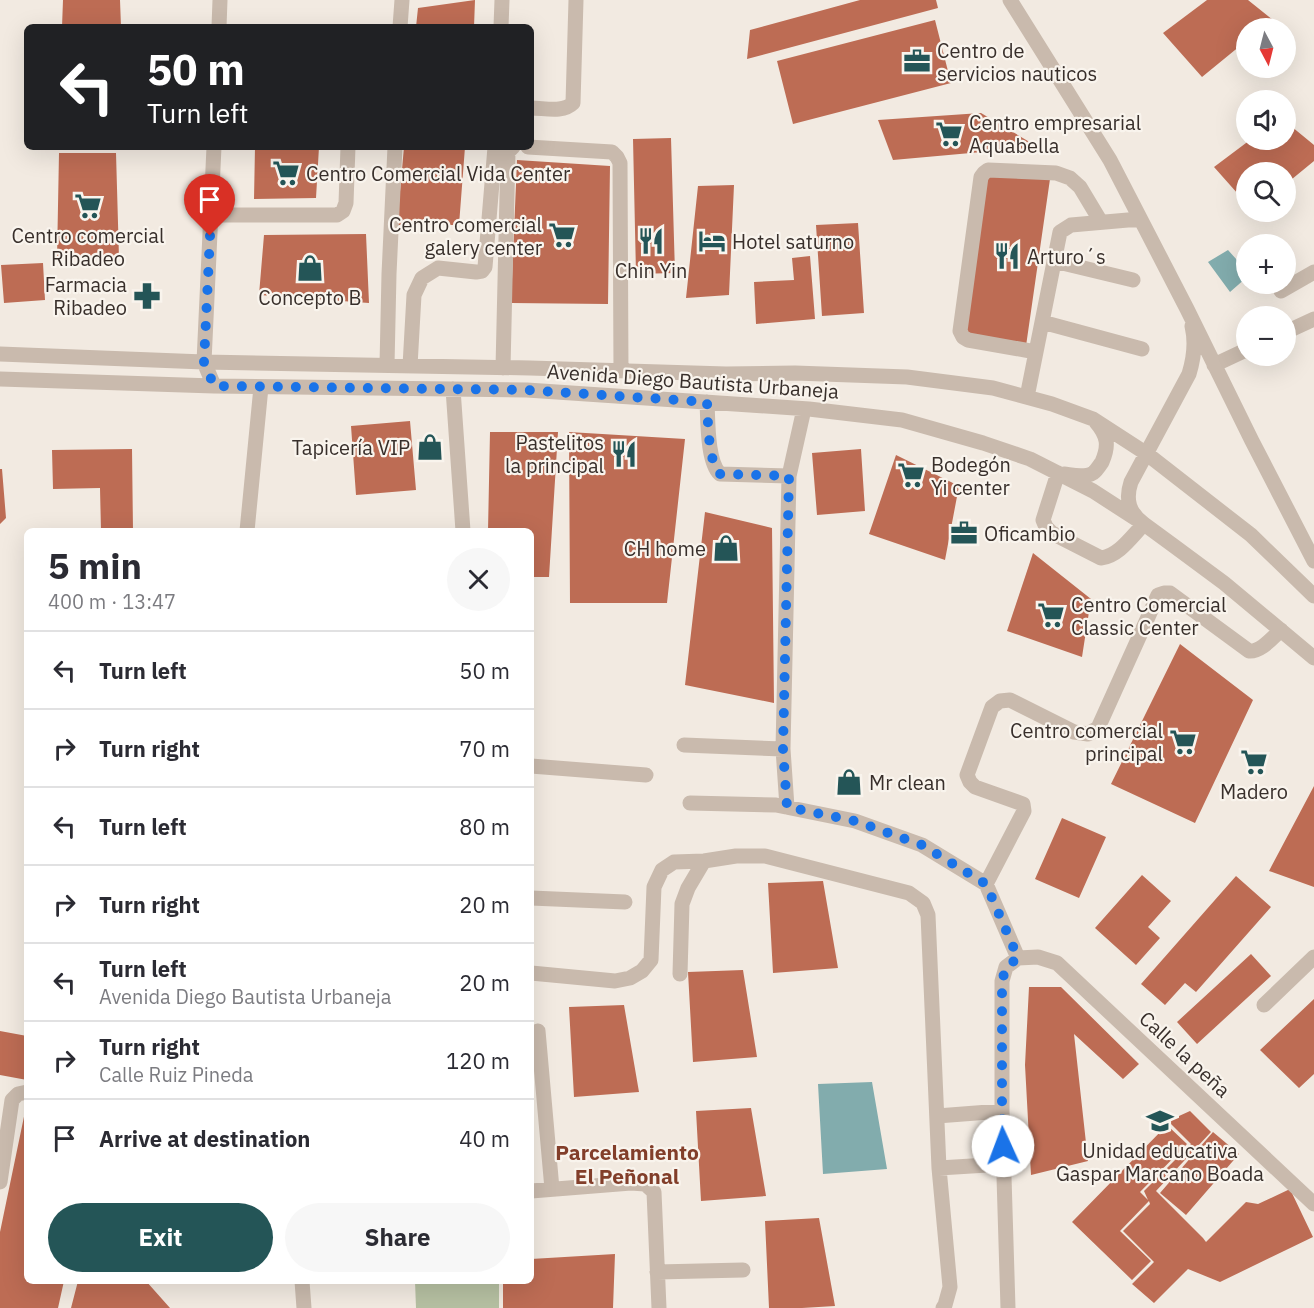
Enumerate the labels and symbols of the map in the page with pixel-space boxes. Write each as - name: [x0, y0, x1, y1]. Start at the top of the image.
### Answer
- north arrow: [1236, 18, 1296, 78]
- place label: Centro de servicios nauticos: [937, 37, 1097, 87]
- office icon: Centro de servicios nauticos: [902, 46, 932, 76]
- place label: Centro empresarial Aquabella: [969, 109, 1141, 159]
- supermarket icon: Centro empresarial Aquabella: [934, 119, 964, 149]
- supermarket icon: Centro Comercial Vida Center: [271, 158, 301, 188]
- place label: Centro Comercial Vida Center: [306, 160, 570, 187]
- pin: [184, 174, 235, 236]
- supermarket icon: Centro comercial Ribadeo: [73, 191, 103, 221]
- place label: Centro comercial galery center: [389, 211, 542, 261]
- supermarket icon: Centro comercial galery center: [547, 220, 577, 250]
- place label: Centro comercial Ribadeo: [12, 222, 164, 272]
- restaurant icon: Chin Yin: [636, 226, 666, 256]
- hotel icon: Hotel saturno: [697, 226, 727, 256]
- place label: Hotel saturno: [732, 228, 854, 255]
- restaurant icon: Arturo´s: [992, 241, 1022, 271]
- place label: Arturo´s: [1027, 243, 1106, 270]
- shop icon: Concepto B: [295, 253, 325, 283]
- place label: Chin Yin: [615, 257, 687, 284]
- place label: Farmacia Ribadeo: [45, 271, 127, 321]
- pharmacy icon: Farmacia Ribadeo: [132, 281, 162, 311]
- place label: Concepto B: [258, 284, 362, 311]
- street label: Avenida Diego Bautista Urbaneja: [546, 357, 840, 405]
- place label: Pastelitos la principal: [505, 429, 604, 479]
- shop icon: Tapicería VIP: [415, 432, 445, 462]
- place label: Tapicería VIP: [292, 434, 410, 461]
- restaurant icon: Pastelitos la principal: [609, 439, 639, 469]
- place label: Bodegón Yi center: [931, 451, 1011, 501]
- supermarket icon: Bodegón Yi center: [896, 460, 926, 490]
- office icon: Oficambio: [949, 518, 979, 548]
- place label: Oficambio: [984, 520, 1076, 547]
- shop icon: CH home: [711, 533, 741, 563]
- place label: CH home: [624, 535, 706, 562]
- place label: Centro Comercial Classic Center: [1071, 591, 1226, 641]
- supermarket icon: Centro Comercial Classic Center: [1036, 600, 1066, 630]
- place label: Centro comercial principal: [1010, 717, 1163, 767]
- supermarket icon: Centro comercial principal: [1168, 727, 1198, 757]
- supermarket icon: Madero: [1239, 747, 1269, 777]
- shop icon: Mr clean: [834, 767, 864, 797]
- place label: Mr clean: [869, 769, 946, 796]
- place label: Madero: [1220, 778, 1288, 805]
- street label: Calle la peña: [1134, 1005, 1237, 1103]
- school or university icon: Unidad educativa Gaspar Marcano Boada: [1145, 1106, 1175, 1136]
- position arrow: [971, 1114, 1035, 1178]
- place label: Unidad educativa Gaspar Marcano Boada: [1056, 1137, 1264, 1187]
- district label: Parcelamiento El Peñonal: [555, 1138, 699, 1190]

